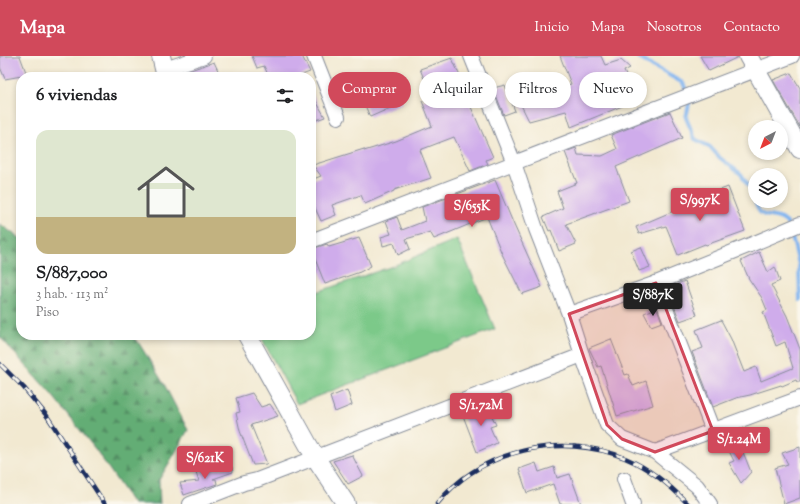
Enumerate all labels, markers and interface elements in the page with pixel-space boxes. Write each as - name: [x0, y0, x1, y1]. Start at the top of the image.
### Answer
- text: Mapa: [20, 15, 65, 42]
- text: Inicio: [535, 18, 569, 38]
- text: Mapa: [591, 18, 625, 38]
- text: Nosotros: [647, 18, 702, 38]
- text: Contacto: [724, 18, 780, 38]
- chip: Comprar: [328, 72, 411, 108]
- chip: Alquilar: [419, 72, 497, 108]
- chip: Filtros: [505, 72, 571, 108]
- chip: Nuevo: [579, 72, 647, 108]
- text: 6 viviendas: [36, 84, 117, 108]
- icon: filters: [274, 85, 296, 107]
- north arrow: [748, 120, 788, 160]
- map controls: [748, 120, 788, 208]
- icon: home: [130, 156, 202, 228]
- button: layers: [748, 168, 788, 208]
- pin: S/997K: [667, 188, 733, 222]
- text: S/997K: [680, 192, 720, 210]
- pin: S/655K: [439, 194, 505, 228]
- text: S/655K: [454, 198, 490, 216]
- text: S/887,000: [36, 262, 108, 286]
- pin: S/887K: [620, 283, 686, 317]
- text: 3 hab. · 113 m²: [36, 286, 108, 304]
- text: S/887K: [632, 287, 674, 305]
- text: Piso: [36, 304, 59, 322]
- pin: S/1.72M: [444, 393, 518, 427]
- text: S/1.72M: [459, 397, 503, 415]
- pin: S/1.24M: [702, 427, 776, 461]
- text: S/1.24M: [717, 431, 761, 449]
- pin: S/621K: [172, 446, 238, 480]
- text: S/621K: [186, 450, 224, 468]

